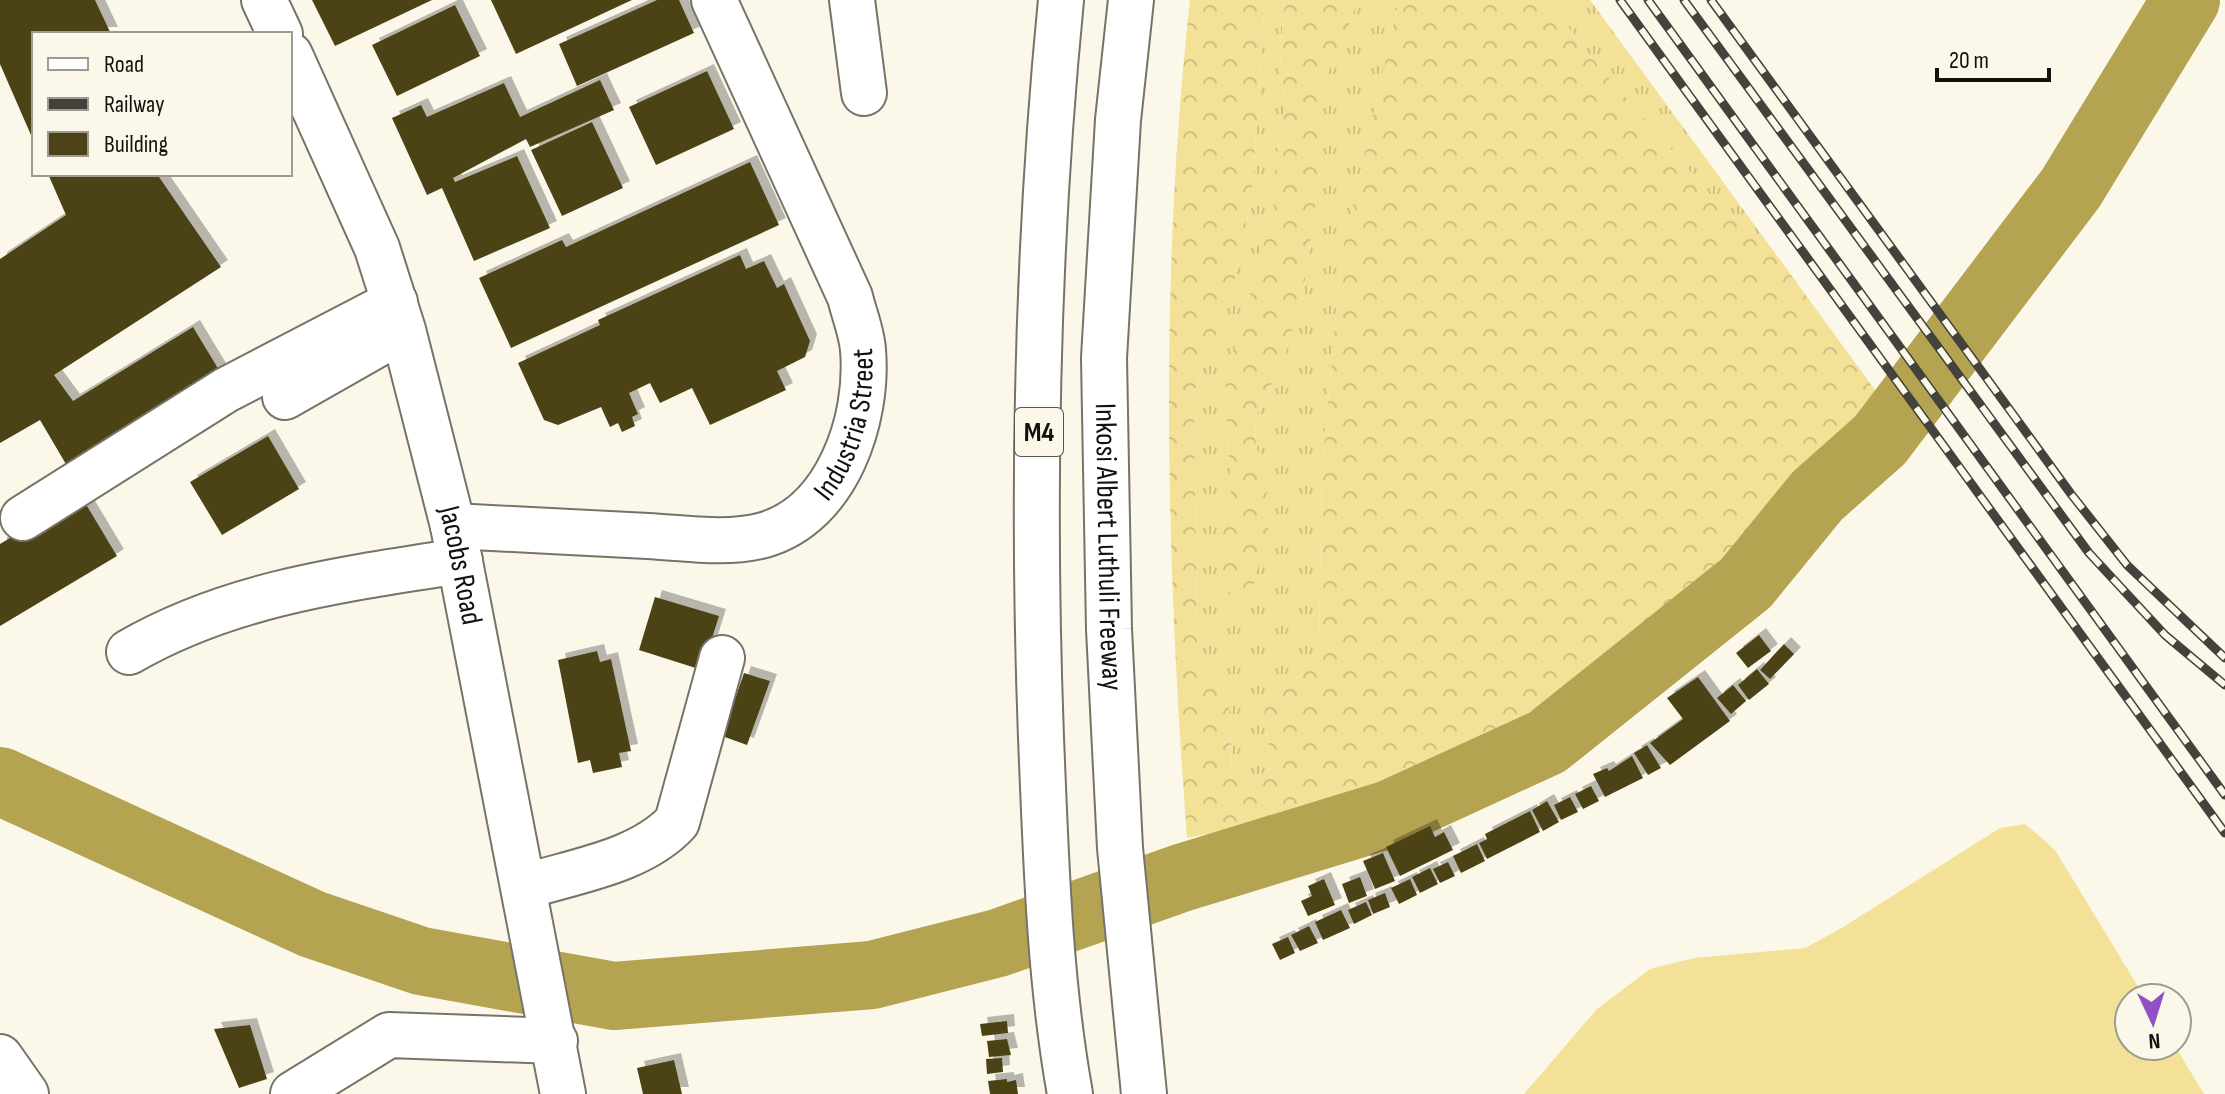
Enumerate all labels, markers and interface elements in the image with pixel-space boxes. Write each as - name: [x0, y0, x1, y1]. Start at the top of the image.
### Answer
- legend: [32, 32, 292, 176]
- scale bar: [1937, 32, 2049, 82]
- text: 20 m: [1949, 46, 1989, 75]
- text: Road: [104, 50, 144, 79]
- text: Railway: [104, 90, 164, 119]
- text: Building: [104, 130, 168, 159]
- street label: Industria Street: [807, 347, 882, 508]
- street label: Inkosi Albert Luthuli Freeway: [1087, 403, 1130, 692]
- road number: M4: [1015, 408, 1063, 456]
- street label: Jacobs Road: [430, 501, 490, 628]
- north arrow: [2113, 982, 2193, 1062]
- text: N: [2147, 1027, 2161, 1054]

